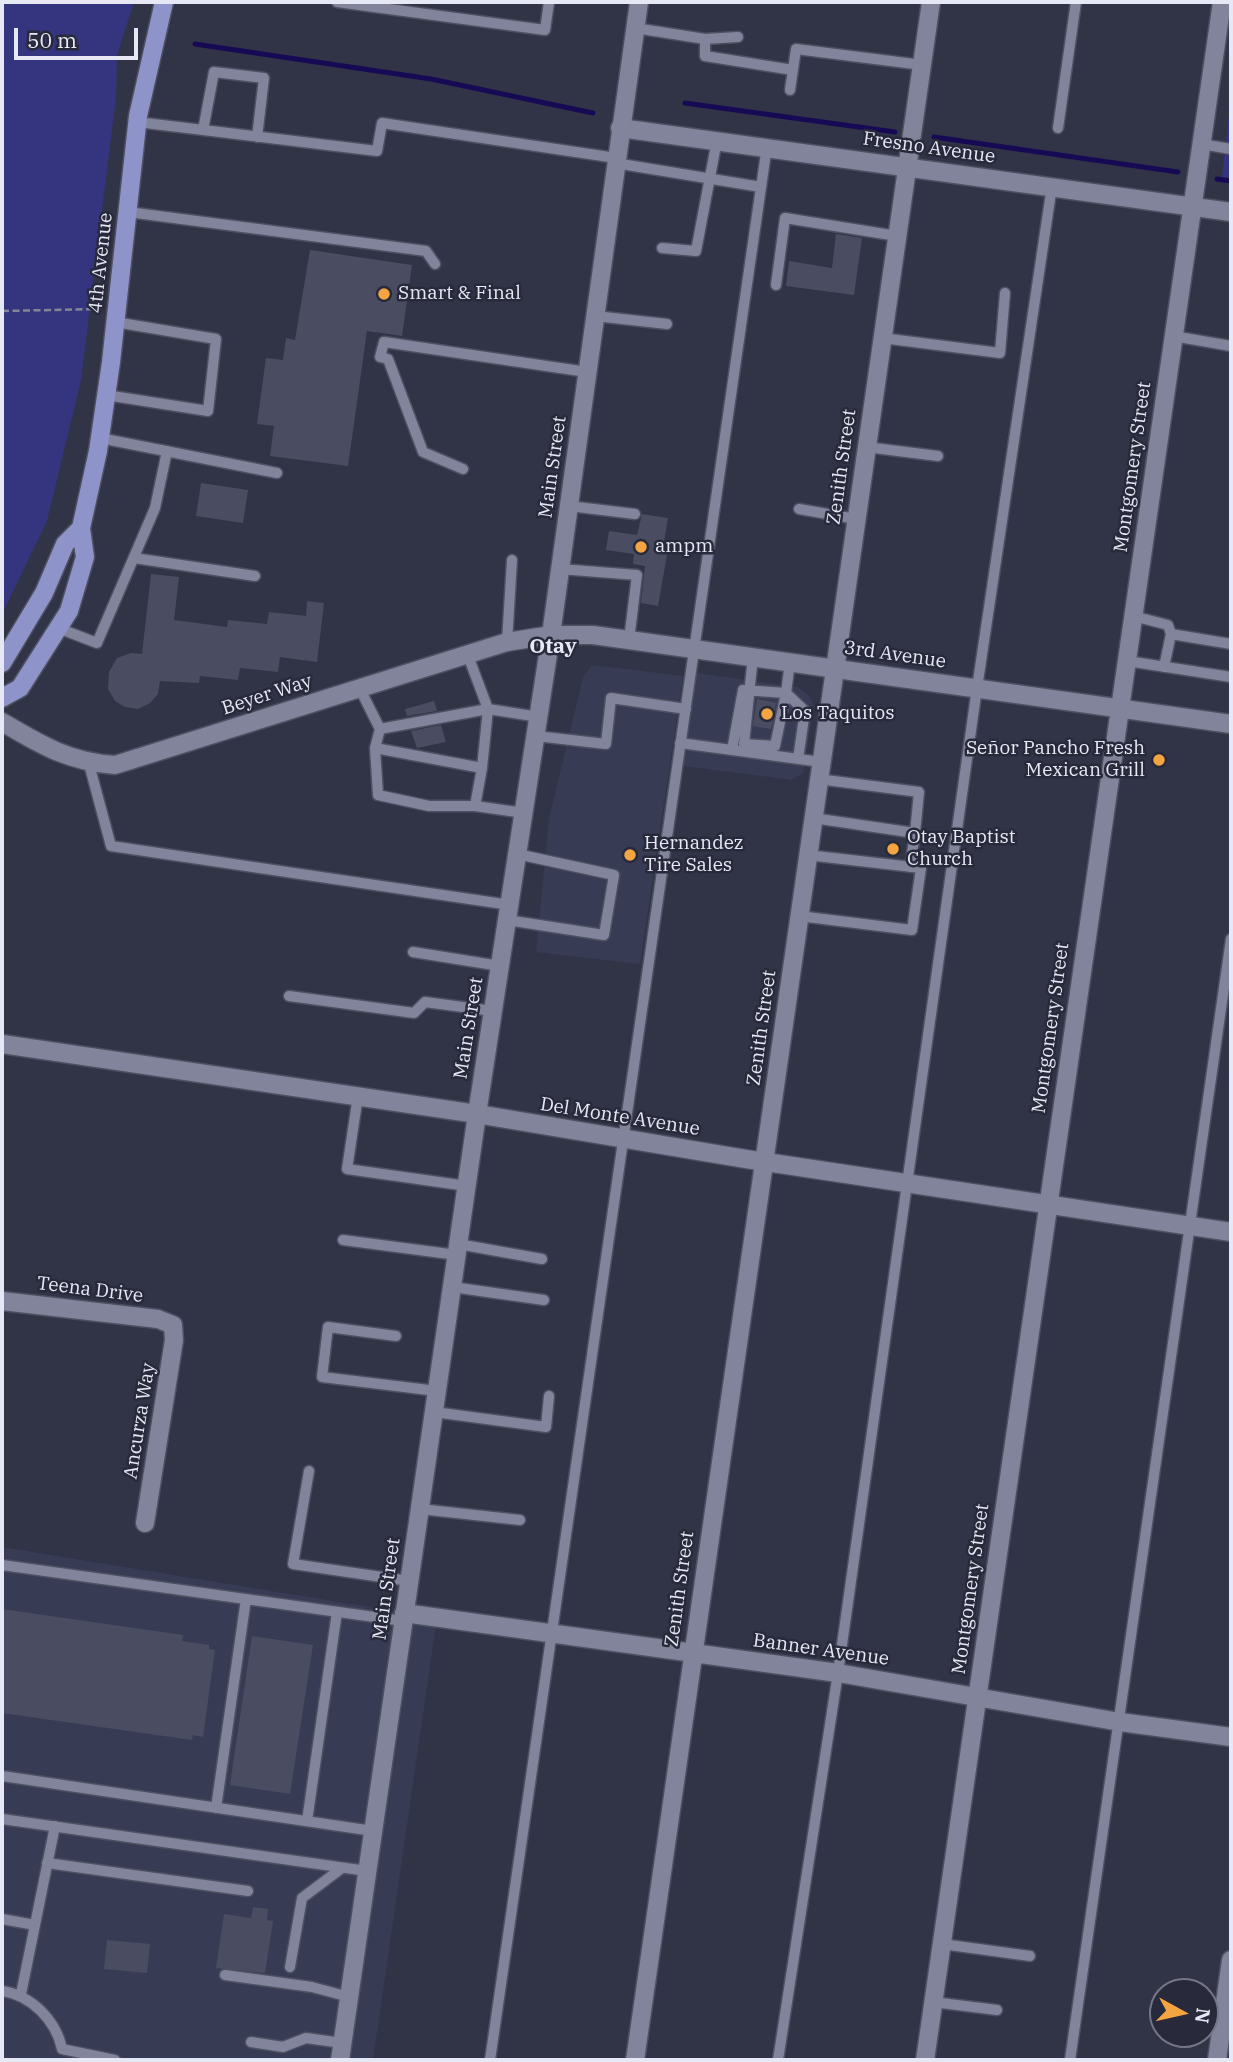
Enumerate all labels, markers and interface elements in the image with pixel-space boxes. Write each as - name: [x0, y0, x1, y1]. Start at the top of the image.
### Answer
- scale bar: [18, 14, 142, 58]
- text: 50 m: [27, 26, 77, 54]
- street label: Fresno Avenue: [861, 127, 997, 169]
- street label: 4th Avenue: [84, 212, 118, 314]
- place label: Smart & Final: [398, 283, 521, 305]
- marker: Smart & Final: [376, 286, 392, 302]
- street label: Montgomery Street: [1110, 380, 1156, 554]
- street label: Zenith Street: [823, 408, 861, 526]
- street label: Main Street: [535, 414, 571, 520]
- place label: ampm: [655, 536, 713, 558]
- marker: ampm: [633, 539, 649, 555]
- district label: Otay: [529, 634, 577, 660]
- street label: 3rd Avenue: [843, 637, 947, 673]
- street label: Beyer Way: [219, 670, 315, 720]
- place label: Los Taquitos: [781, 703, 894, 725]
- marker: Los Taquitos: [759, 706, 775, 722]
- place label: Señor Pancho Fresh Mexican Grill: [966, 738, 1145, 782]
- marker: Señor Pancho Fresh Mexican Grill: [1151, 752, 1167, 768]
- place label: Otay Baptist Church: [907, 827, 1015, 871]
- place label: Hernandez Tire Sales: [644, 833, 744, 877]
- marker: Otay Baptist Church: [885, 841, 901, 857]
- marker: Hernandez Tire Sales: [622, 847, 638, 863]
- street label: Montgomery Street: [1028, 941, 1074, 1115]
- street label: Zenith Street: [743, 969, 781, 1087]
- street label: Main Street: [450, 975, 488, 1081]
- street label: Del Monte Avenue: [539, 1093, 701, 1141]
- street label: Teena Drive: [36, 1272, 144, 1308]
- street label: Ancurza Way: [120, 1361, 160, 1481]
- street label: Montgomery Street: [948, 1502, 994, 1676]
- street label: Zenith Street: [661, 1530, 699, 1648]
- street label: Main Street: [369, 1536, 405, 1642]
- street label: Banner Avenue: [751, 1629, 891, 1671]
- north arrow: [1149, 1978, 1219, 2048]
- text: N: [1190, 2007, 1216, 2025]

